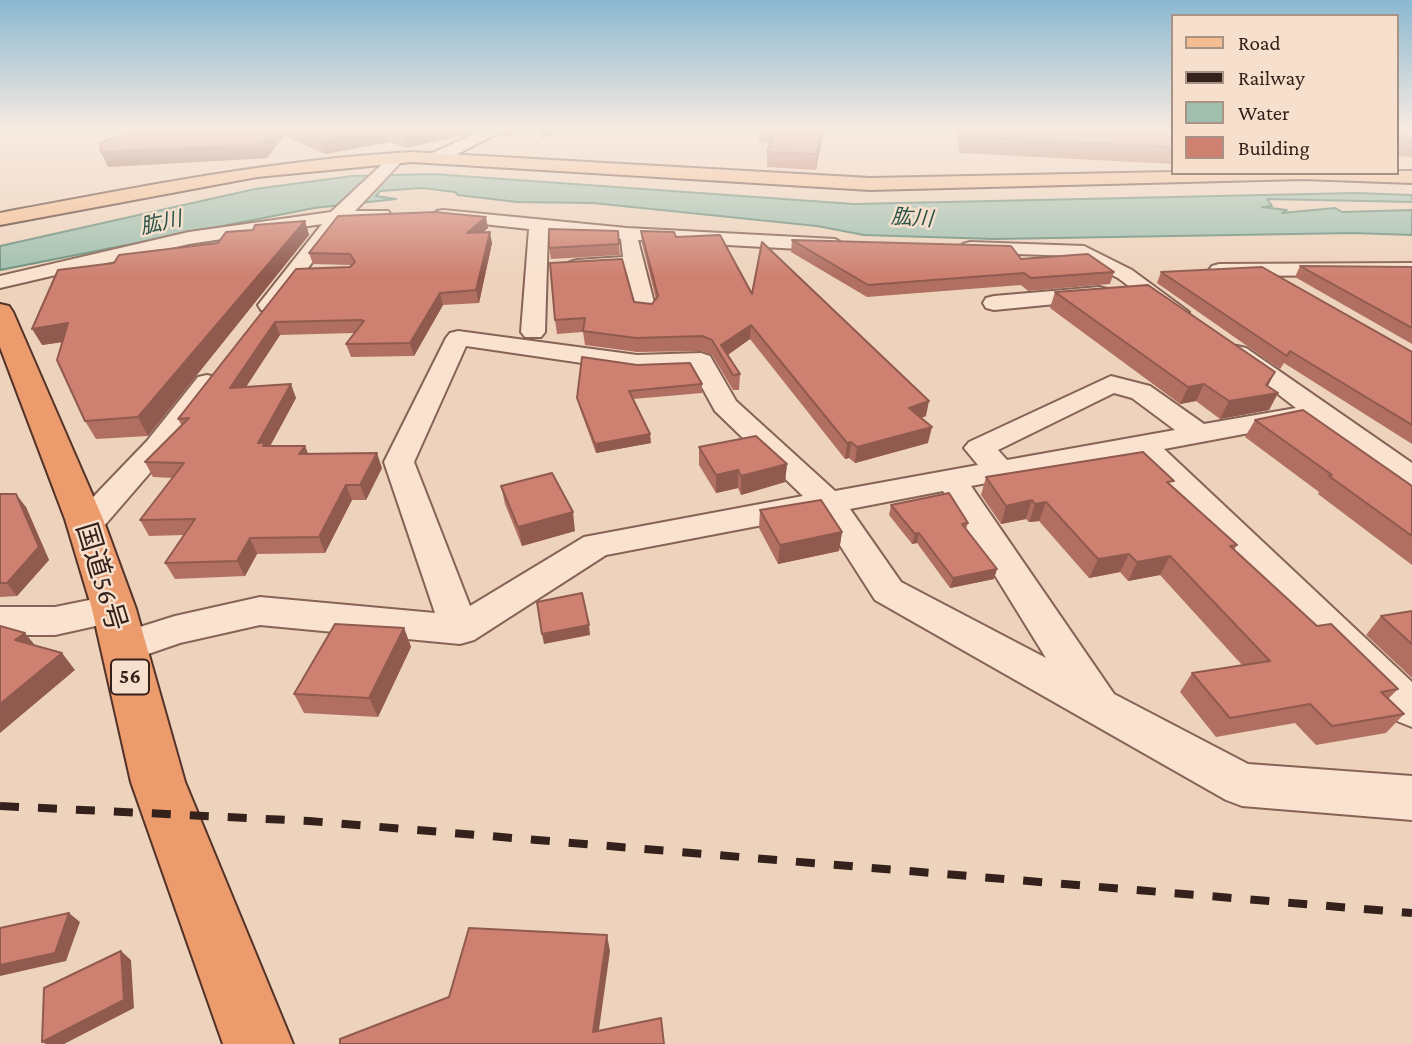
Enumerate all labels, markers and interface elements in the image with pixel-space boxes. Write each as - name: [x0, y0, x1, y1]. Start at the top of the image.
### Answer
- legend: [1170, 14, 1398, 175]
- text: Road: [1238, 31, 1281, 55]
- text: Railway: [1238, 66, 1305, 90]
- text: Water: [1238, 101, 1290, 125]
- text: Building: [1238, 136, 1310, 160]
- water label: 肱川: [890, 204, 934, 232]
- water label: 肱川: [138, 206, 184, 240]
- street label: 国道56号: [69, 519, 133, 635]
- road number: 56: [111, 660, 149, 694]

